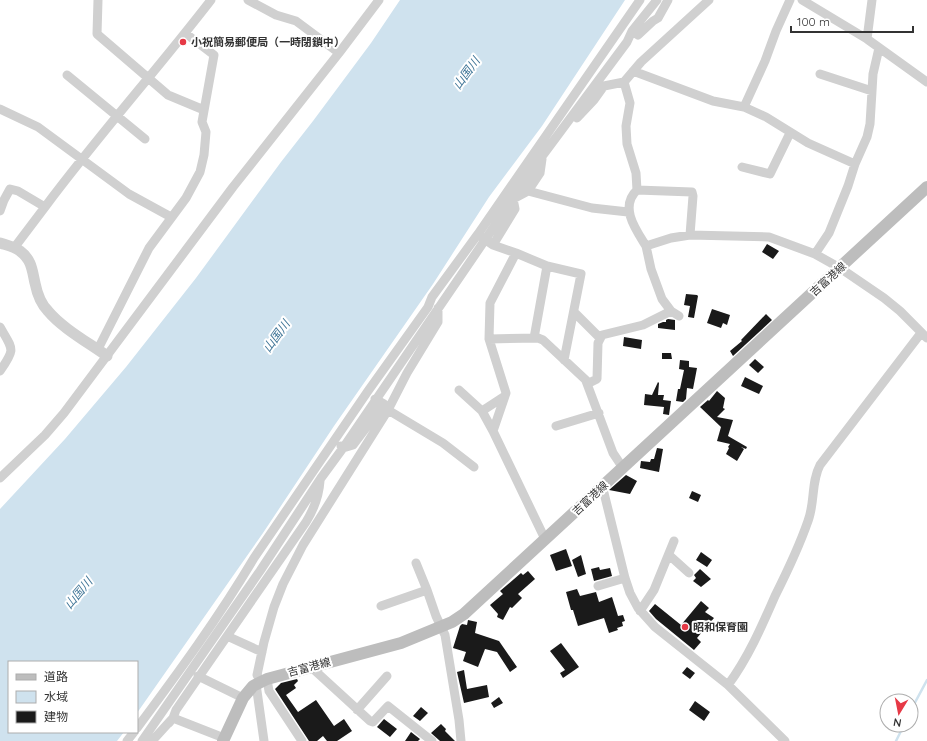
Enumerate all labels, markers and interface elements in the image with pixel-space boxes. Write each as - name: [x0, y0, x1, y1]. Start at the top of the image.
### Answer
- scale bar: [791, 8, 913, 34]
- text: 100 m: [797, 14, 830, 29]
- place label: 小祝簡易郵便局（一時閉鎖中）: [191, 35, 345, 49]
- marker: 小祝簡易郵便局（一時閉鎖中）: [178, 37, 188, 47]
- water label: 山国川: [449, 52, 484, 92]
- street label: 吉富港線: [807, 259, 849, 299]
- water label: 山国川: [259, 315, 294, 355]
- street label: 吉富港線: [569, 478, 611, 518]
- water label: 山国川: [61, 573, 97, 612]
- place label: 昭和保育園: [693, 620, 748, 634]
- marker: 昭和保育園: [680, 622, 690, 632]
- street label: 吉富港線: [286, 655, 332, 679]
- legend: [8, 661, 138, 733]
- text: 道路: [44, 669, 68, 684]
- text: 水域: [44, 689, 68, 704]
- north arrow: [879, 693, 919, 733]
- text: 建物: [44, 709, 68, 724]
- text: N: [892, 715, 902, 730]

